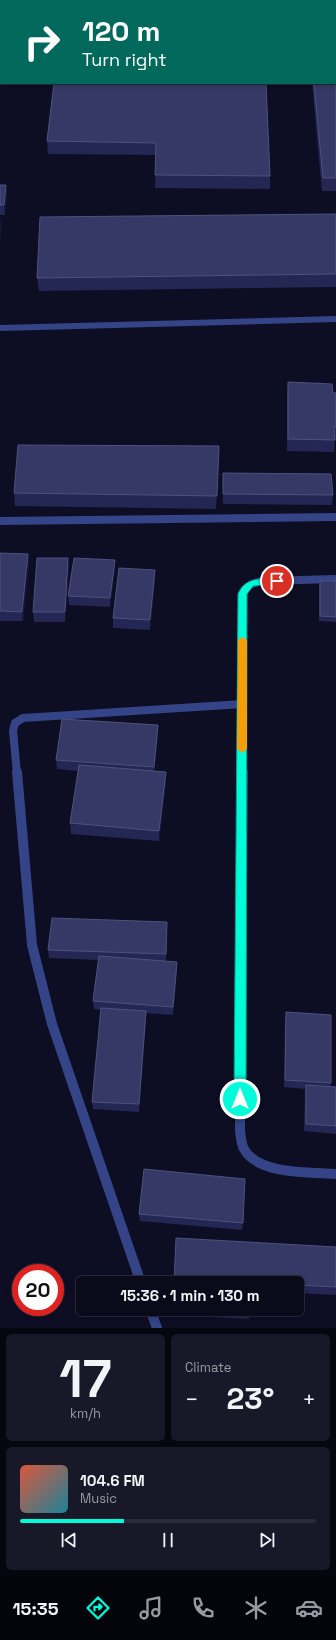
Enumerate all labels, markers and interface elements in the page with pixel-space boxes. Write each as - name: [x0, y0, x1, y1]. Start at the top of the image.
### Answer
- text: 120 m: [82, 13, 160, 49]
- icon: right: [16, 16, 68, 68]
- text: Turn right: [82, 48, 166, 71]
- pin: [260, 564, 294, 598]
- icon: arrive: [266, 570, 288, 592]
- position arrow: [219, 1078, 261, 1120]
- speed limit sign: 20: [12, 1264, 64, 1316]
- text: 15:36 · 1 min · 130 m: [120, 1286, 260, 1305]
- text: 17: [59, 1346, 112, 1412]
- text: Climate: [185, 1359, 231, 1376]
- text: 23°: [227, 1379, 274, 1418]
- text: −: [185, 1385, 199, 1413]
- text: +: [302, 1385, 316, 1413]
- text: km/h: [70, 1405, 101, 1422]
- text: 104.6 FM: [80, 1471, 145, 1490]
- text: Music: [80, 1490, 117, 1507]
- icon: previous: [58, 1529, 80, 1551]
- icon: pause: [157, 1529, 179, 1551]
- icon: next: [256, 1529, 278, 1551]
- icon: directions: [84, 1594, 112, 1622]
- icon: music: [137, 1594, 165, 1622]
- icon: phone: [189, 1594, 217, 1622]
- icon: climate: [242, 1594, 270, 1622]
- icon: car: [295, 1594, 323, 1622]
- text: 15:35: [12, 1597, 59, 1620]

